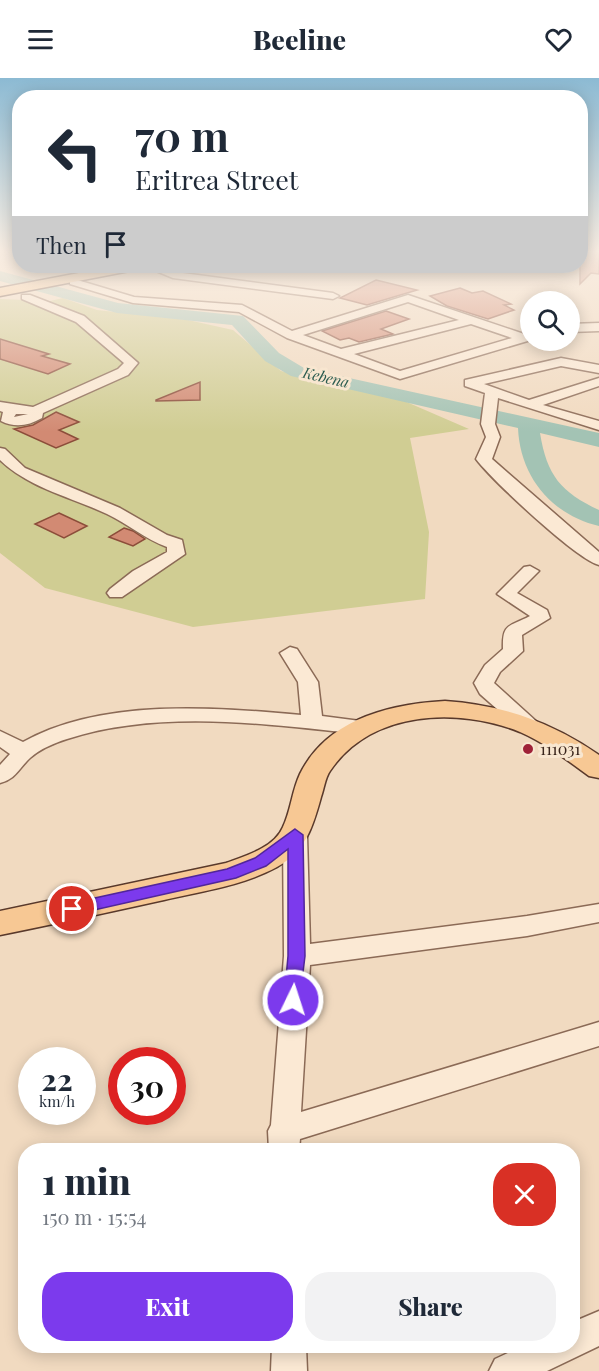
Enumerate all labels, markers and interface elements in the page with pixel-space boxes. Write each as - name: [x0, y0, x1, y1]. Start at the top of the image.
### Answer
- text: Beeline: [253, 21, 346, 57]
- icon: menu: [24, 23, 57, 56]
- icon: heart: [542, 23, 575, 56]
- text: 70 m: [135, 107, 229, 163]
- icon: left: [36, 114, 114, 192]
- text: Eritrea Street: [135, 161, 298, 197]
- icon: arrive: [99, 228, 132, 261]
- text: Then: [36, 230, 87, 260]
- map controls: [520, 291, 580, 351]
- button: search: [520, 291, 580, 351]
- water label: Kebena: [300, 362, 351, 392]
- place label: 111031: [540, 738, 581, 759]
- marker: 111031: [521, 742, 535, 756]
- pin: [46, 883, 97, 934]
- icon: arrive: [55, 892, 88, 925]
- position arrow: [261, 968, 325, 1032]
- speed limit sign: 30: [108, 1047, 186, 1125]
- text: 22: [41, 1059, 73, 1099]
- text: km/h: [39, 1091, 75, 1111]
- text: 1 min: [42, 1156, 131, 1204]
- button: close: [493, 1163, 556, 1226]
- text: 150 m · 15:54: [42, 1203, 146, 1230]
- button: Exit: [42, 1272, 293, 1341]
- button: Share: [305, 1272, 556, 1341]

